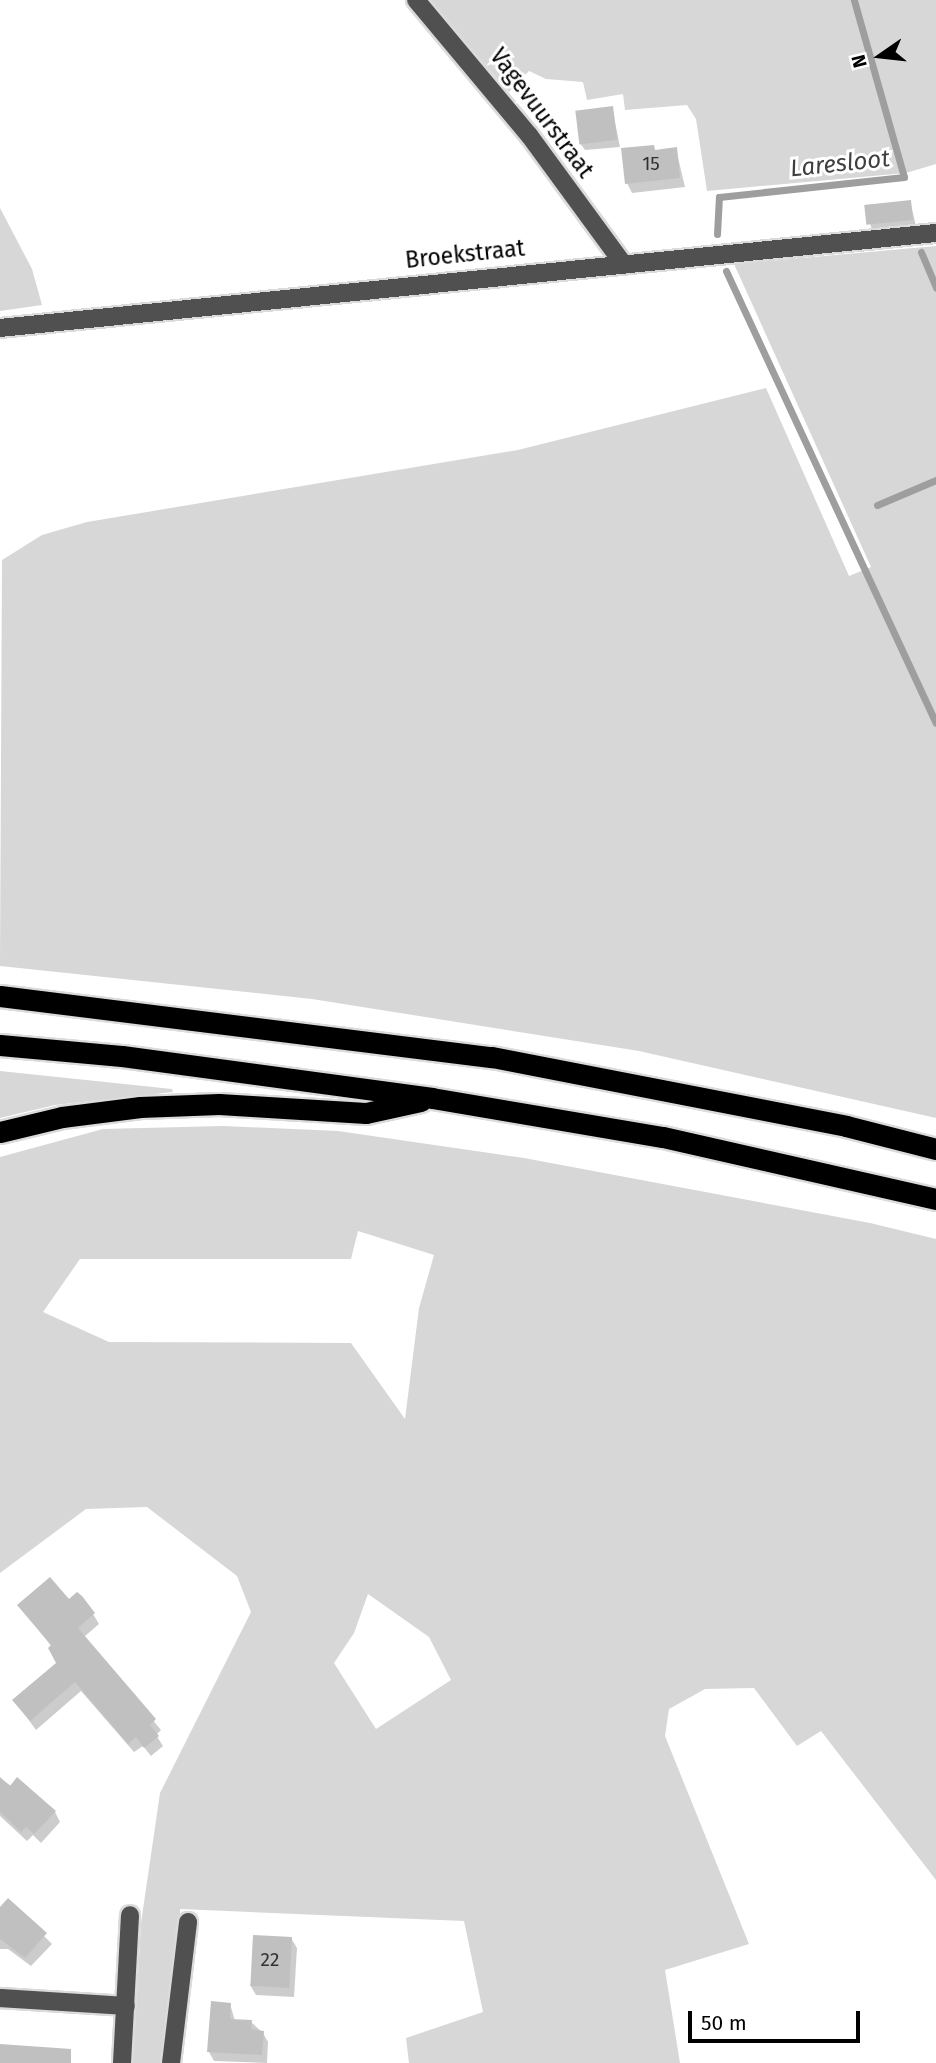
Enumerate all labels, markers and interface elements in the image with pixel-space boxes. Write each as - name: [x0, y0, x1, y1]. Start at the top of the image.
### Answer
- north arrow: [845, 21, 915, 91]
- street label: Vagevuurstraat: [484, 43, 600, 183]
- text: N: [846, 52, 872, 70]
- water label: Laresloot: [789, 144, 891, 184]
- house number: 15: [642, 153, 660, 175]
- street label: Broekstraat: [404, 234, 526, 274]
- house number: 22: [261, 1949, 279, 1971]
- scale bar: [691, 1996, 862, 2040]
- text: 50 m: [701, 2010, 747, 2036]

